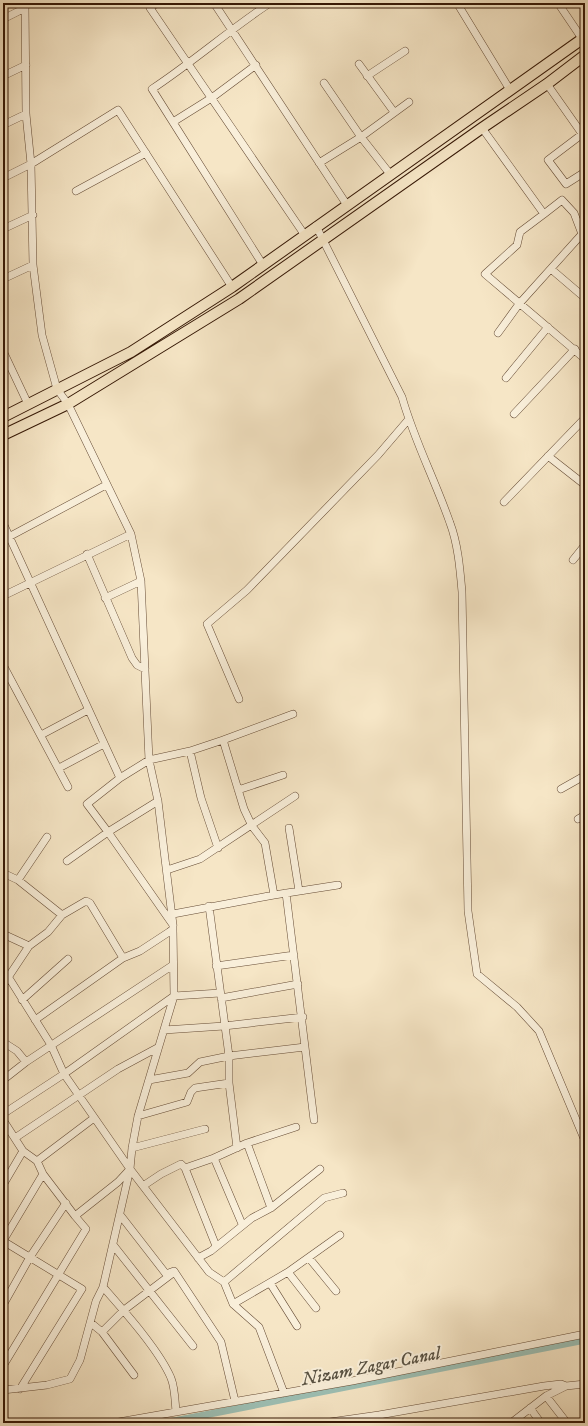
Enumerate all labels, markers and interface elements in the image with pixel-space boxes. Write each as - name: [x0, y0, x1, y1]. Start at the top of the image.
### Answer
- water label: Nizam Zagar Canal: [299, 1342, 445, 1391]

